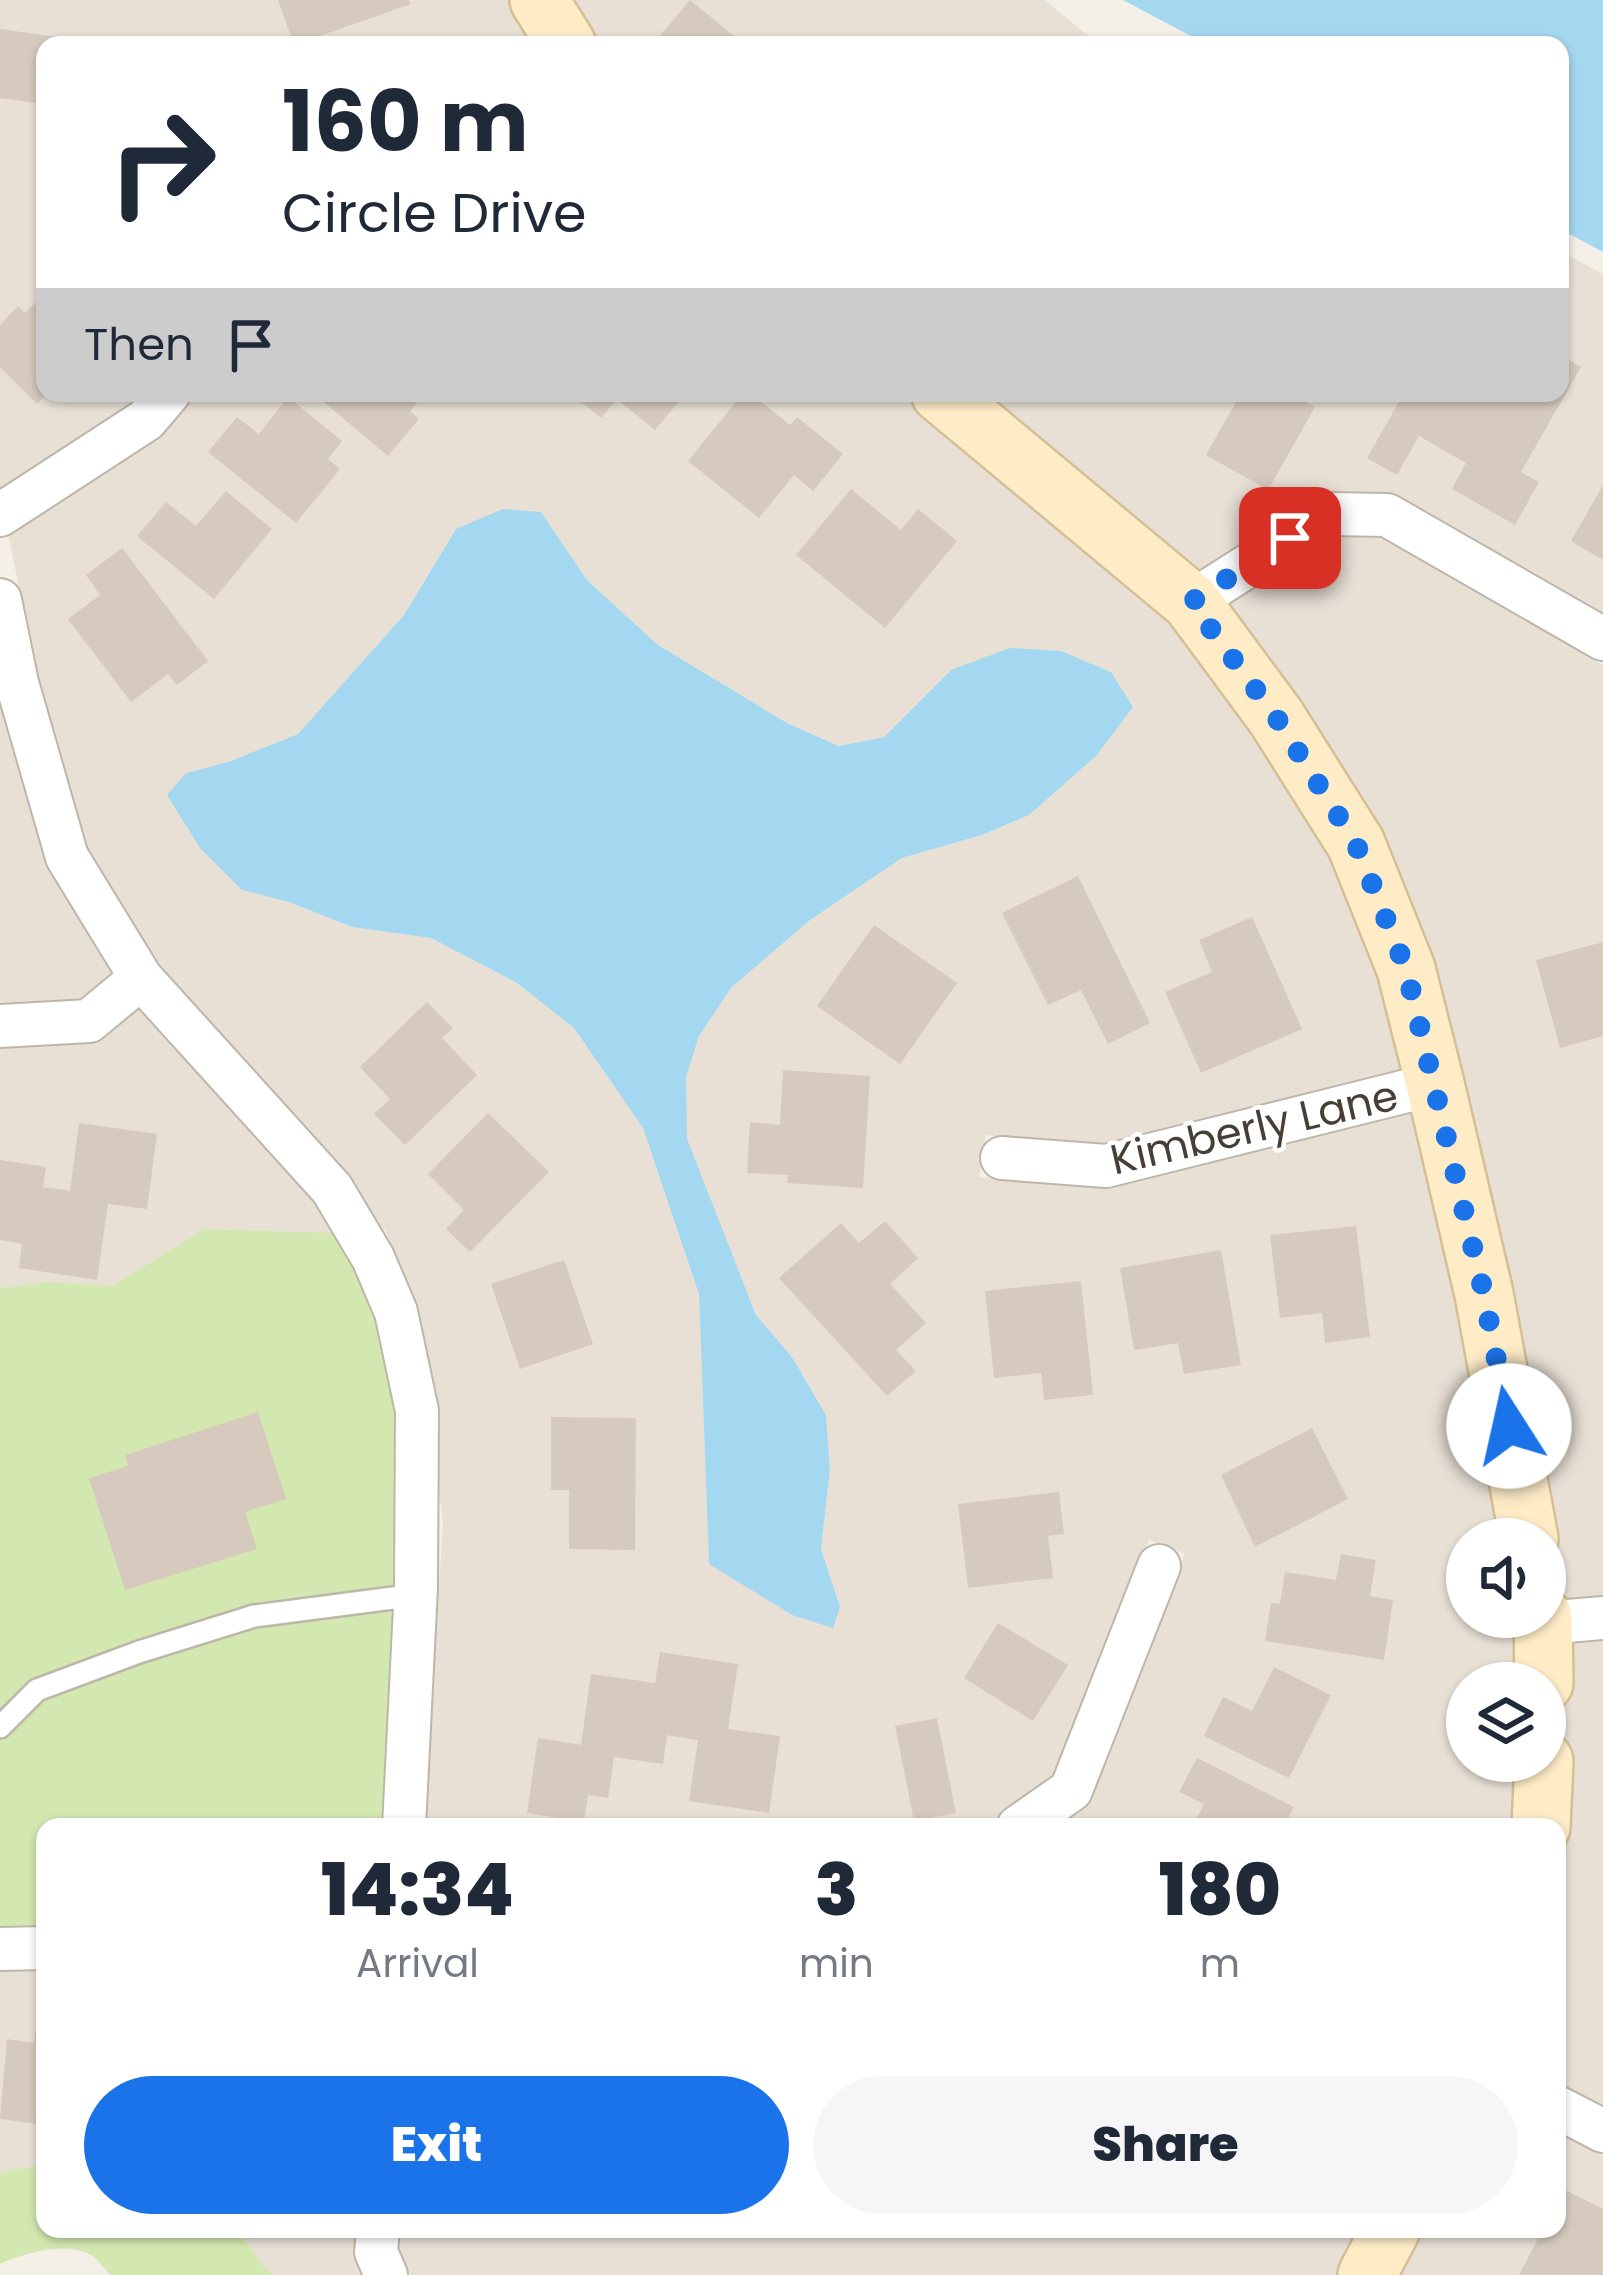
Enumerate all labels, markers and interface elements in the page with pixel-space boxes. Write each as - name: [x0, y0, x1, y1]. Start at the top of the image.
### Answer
- text: 160 m: [282, 63, 529, 180]
- icon: right: [84, 84, 240, 240]
- text: Circle Drive: [282, 175, 586, 251]
- icon: arrive: [218, 312, 284, 378]
- text: Then: [84, 313, 194, 376]
- pin: [1239, 487, 1341, 589]
- icon: arrive: [1257, 505, 1323, 571]
- street label: Kimberly Lane: [1104, 1066, 1404, 1189]
- position arrow: [1446, 1363, 1572, 1489]
- map controls: [1446, 1518, 1566, 1782]
- button: sound: [1446, 1518, 1566, 1638]
- button: layers: [1446, 1662, 1566, 1782]
- text: 14:34: [321, 1839, 514, 1940]
- text: 3: [814, 1839, 858, 1940]
- text: 180: [1159, 1839, 1281, 1940]
- text: Arrival: [356, 1936, 479, 1991]
- text: min: [799, 1936, 874, 1991]
- text: m: [1200, 1936, 1240, 1991]
- button: Exit: [84, 2076, 789, 2214]
- button: Share: [813, 2076, 1518, 2214]

